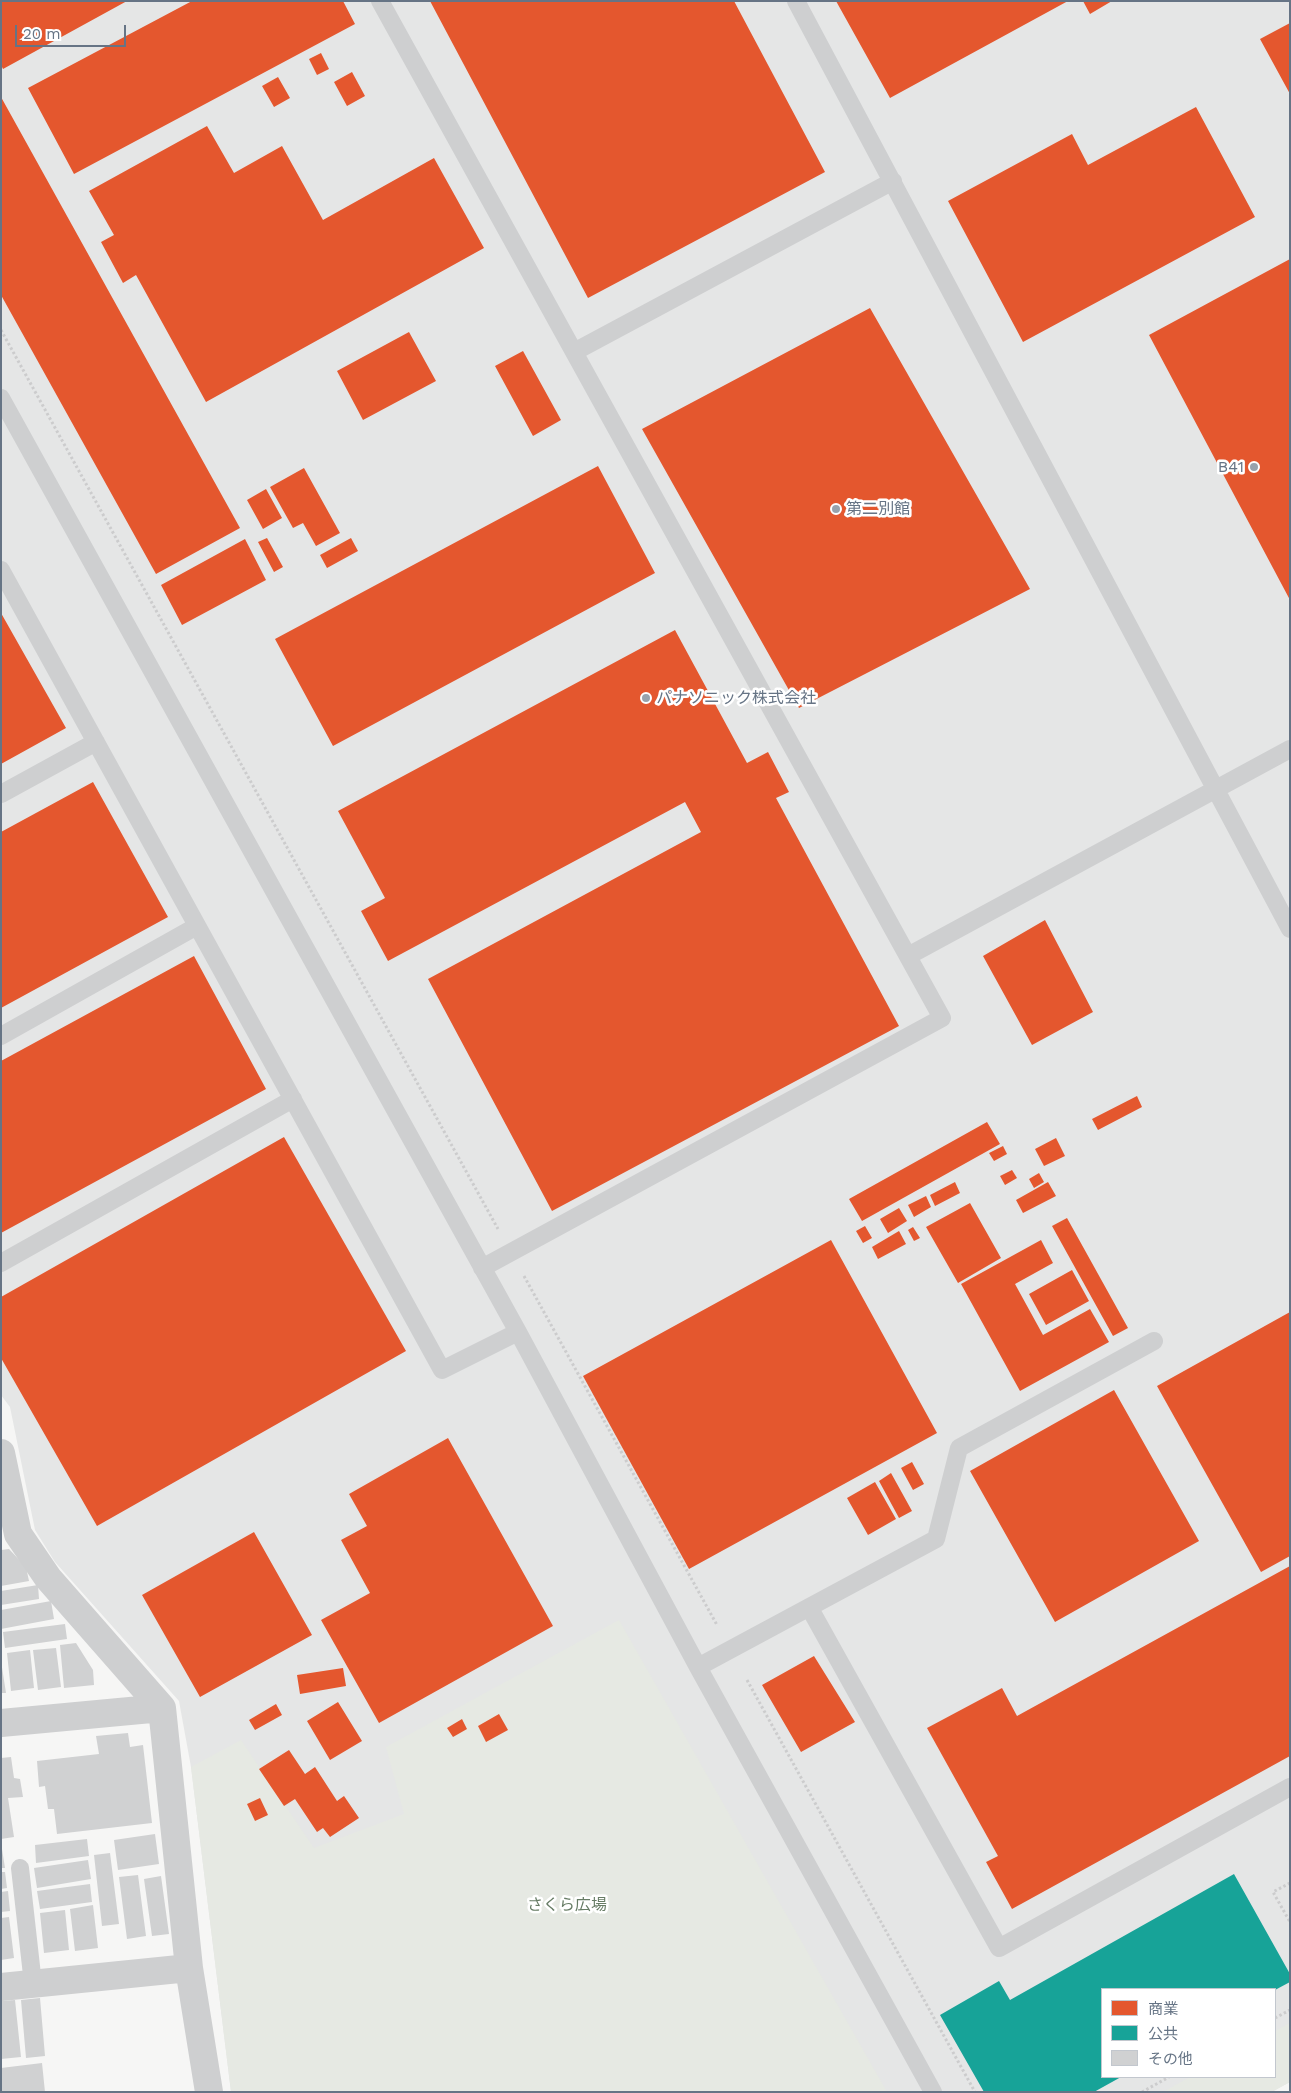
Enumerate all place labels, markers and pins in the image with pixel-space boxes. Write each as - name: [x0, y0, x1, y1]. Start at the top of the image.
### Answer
- place label: B41: [1218, 457, 1244, 477]
- marker: B41: [1248, 461, 1260, 473]
- place label: 第二別館: [846, 499, 910, 519]
- marker: 第二別館: [830, 503, 842, 515]
- place label: パナソニック株式会社: [656, 688, 816, 708]
- marker: パナソニック株式会社: [640, 692, 652, 704]

